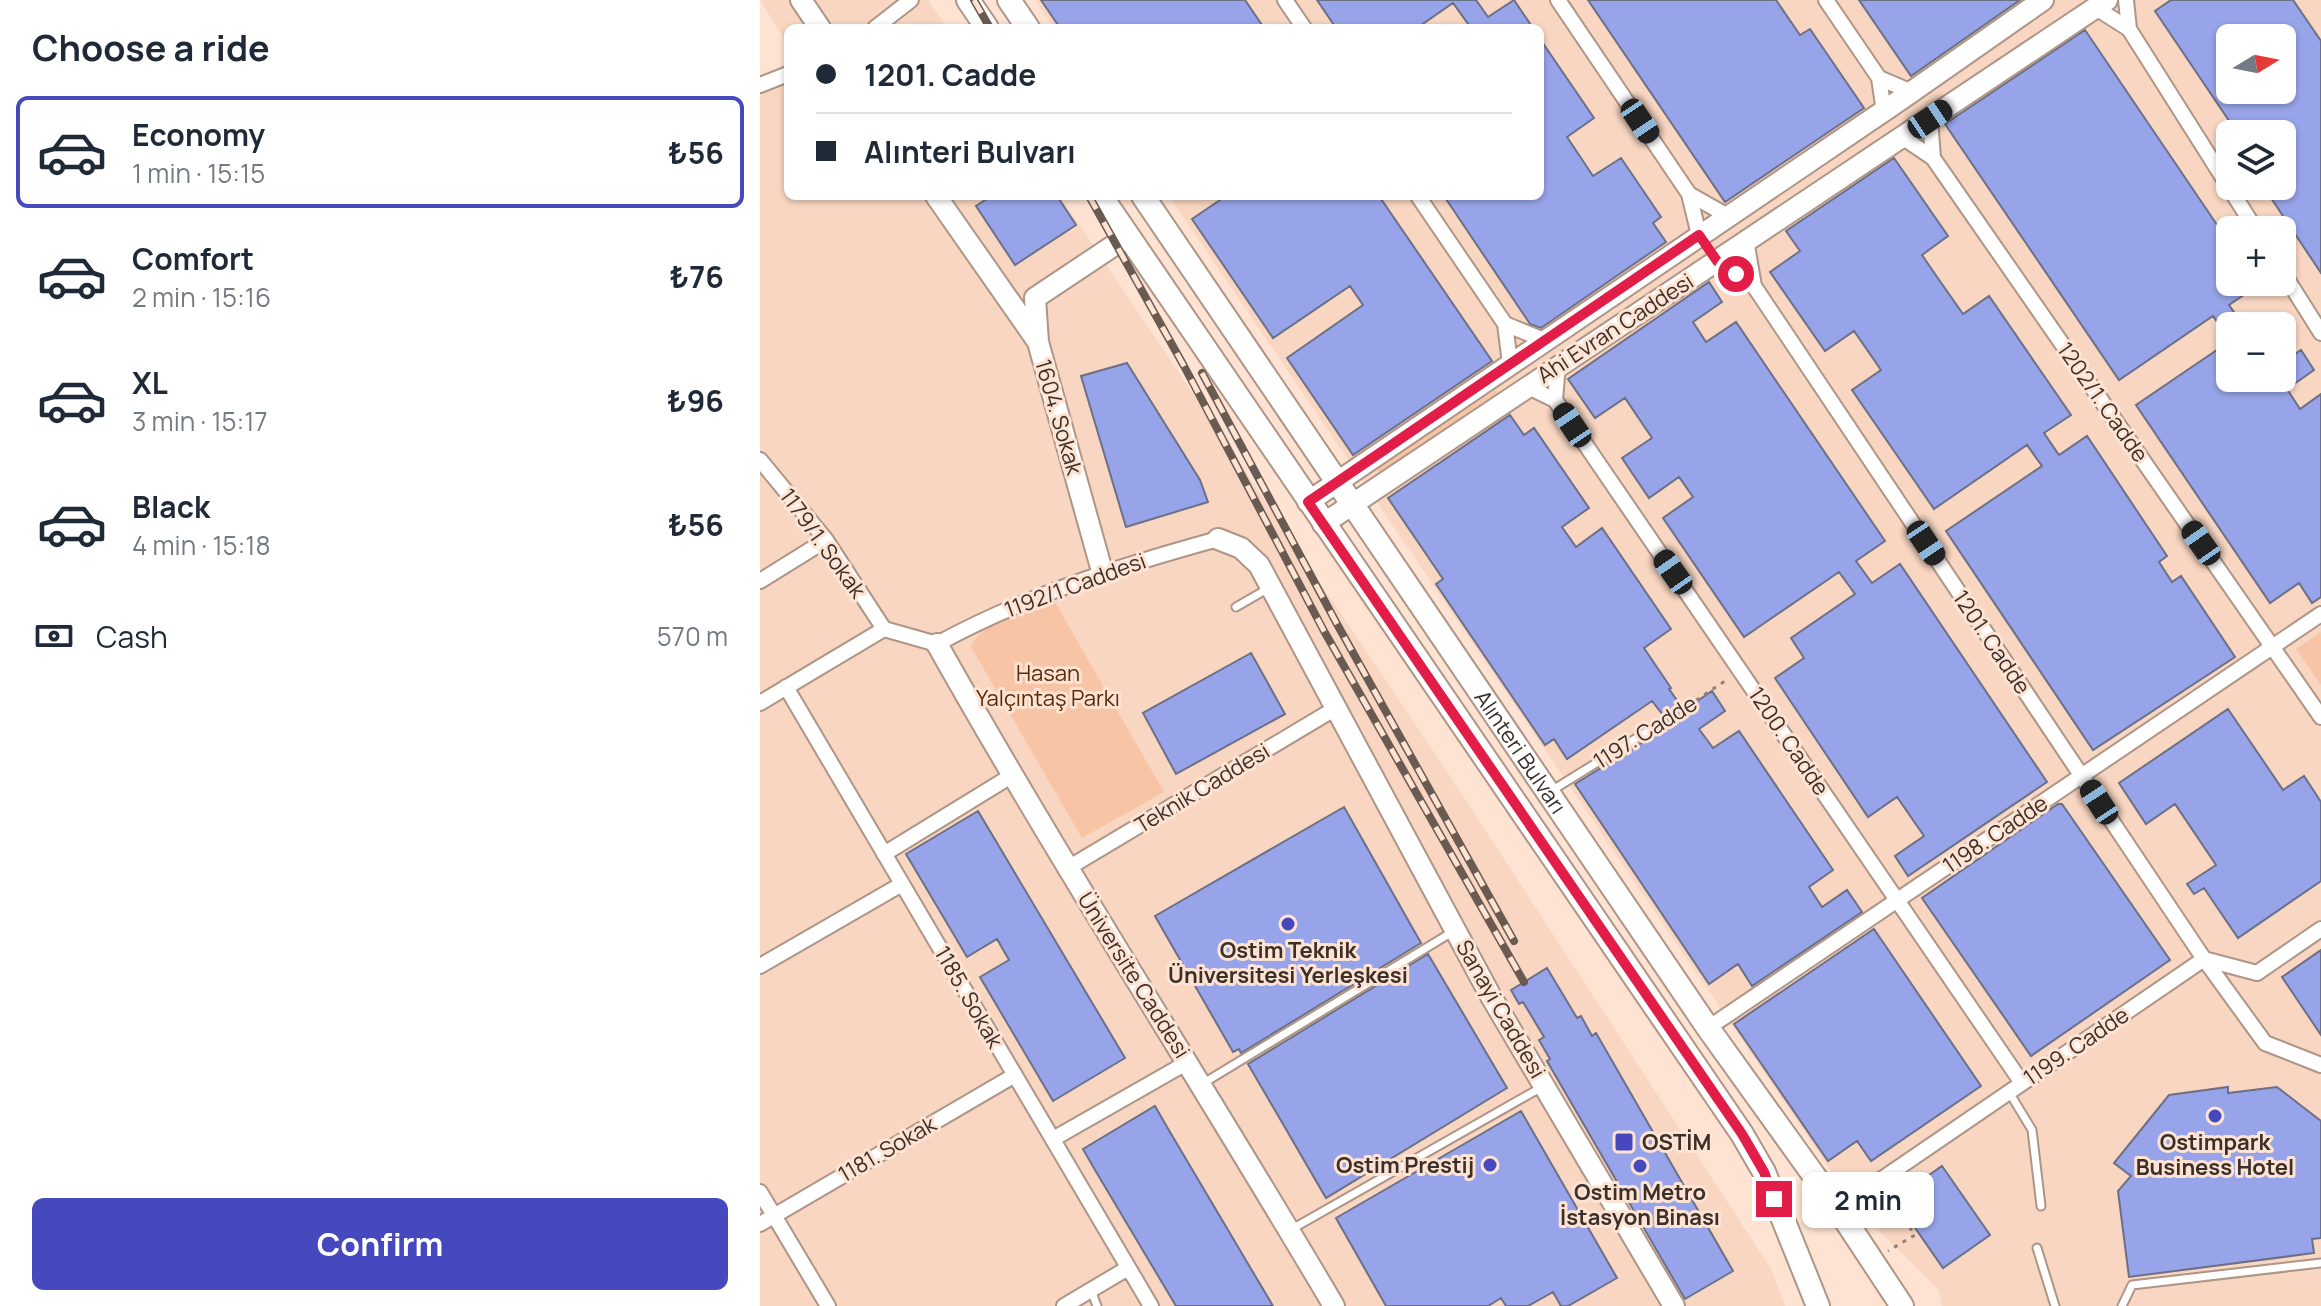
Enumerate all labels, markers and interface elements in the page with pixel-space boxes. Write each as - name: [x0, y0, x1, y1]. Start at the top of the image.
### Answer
- text: Choose a ride: [32, 23, 270, 72]
- north arrow: [2216, 24, 2296, 104]
- map controls: [2216, 24, 2296, 392]
- text: 1201. Cadde: [864, 54, 1036, 95]
- car: [1617, 94, 1663, 148]
- car: [1903, 96, 1957, 142]
- text: Economy: [132, 114, 265, 155]
- icon: car: [36, 116, 108, 188]
- button: layers: [2216, 120, 2296, 200]
- text: Alınteri Bulvarı: [864, 131, 1076, 172]
- text: ₺56: [668, 132, 724, 173]
- text: 1 min · 15:15: [132, 155, 265, 191]
- button: +: [2216, 216, 2296, 296]
- text: Comfort: [132, 238, 254, 279]
- icon: car: [36, 240, 108, 312]
- text: ₺76: [670, 256, 724, 297]
- route start: [1718, 256, 1754, 292]
- street label: Ahi Evran Caddesi: [1531, 266, 1699, 390]
- text: 2 min · 15:16: [132, 279, 271, 315]
- button: −: [2216, 312, 2296, 392]
- street label: 1202/1. Cadde: [2051, 336, 2156, 468]
- street label: 1604. Sokak: [1028, 356, 1090, 479]
- text: XL: [132, 362, 168, 403]
- icon: car: [36, 364, 108, 436]
- text: ₺96: [667, 380, 724, 421]
- car: [1549, 398, 1595, 452]
- text: 3 min · 15:17: [132, 403, 268, 439]
- street label: 1179/1. Sokak: [773, 482, 874, 605]
- text: Black: [132, 486, 210, 527]
- icon: car: [36, 488, 108, 560]
- text: ₺56: [668, 504, 724, 545]
- car: [1903, 516, 1949, 570]
- car: [2177, 516, 2225, 570]
- text: 4 min · 15:18: [132, 527, 271, 563]
- car: [1649, 545, 1697, 599]
- street label: 1192/1 Caddesi: [1000, 546, 1150, 624]
- street label: 1201. Cadde: [1946, 584, 2038, 700]
- icon: cash: [32, 614, 76, 658]
- text: Cash: [96, 616, 168, 657]
- text: 570 m: [657, 618, 728, 654]
- park label: Hasan Yalçıntaş Parkı: [976, 658, 1120, 713]
- street label: 1200. Cadde: [1742, 681, 1836, 801]
- street label: Alınteri Bulvarı: [1468, 684, 1573, 820]
- street label: 1197. Cadde: [1587, 688, 1703, 776]
- street label: Teknik Caddesi: [1129, 736, 1275, 840]
- car: [2076, 775, 2122, 829]
- street label: 1198. Cadde: [1937, 788, 2053, 880]
- street label: Üniversite Caddesi: [1071, 886, 1197, 1064]
- marker: Ostim Teknik Üniversitesi Yerleşkesi: [1279, 915, 1297, 933]
- street label: Sanayi Caddesi: [1449, 934, 1553, 1084]
- place label: Ostim Teknik Üniversitesi Yerleşkesi: [1168, 935, 1408, 990]
- street label: 1185. Sokak: [928, 940, 1011, 1054]
- street label: 1199. Cadde: [2018, 1000, 2135, 1092]
- marker: Ostimpark Business Hotel: [2206, 1107, 2224, 1125]
- street label: 1181. Sokak: [833, 1108, 942, 1189]
- place label: OSTİM: [1642, 1127, 1711, 1157]
- place label: Ostimpark Business Hotel: [2136, 1127, 2294, 1182]
- marker: OSTİM: [1613, 1131, 1635, 1153]
- place label: Ostim Prestij: [1336, 1150, 1474, 1180]
- marker: Ostim Prestij: [1481, 1156, 1499, 1174]
- marker: Ostim Metro İstasyon Binası: [1631, 1157, 1649, 1175]
- callout: 2 min: [1802, 1171, 1934, 1227]
- place label: Ostim Metro İstasyon Binası: [1560, 1177, 1720, 1232]
- route end: [1756, 1181, 1792, 1217]
- text: 2 min: [1834, 1182, 1902, 1218]
- button: Confirm: [32, 1198, 728, 1290]

